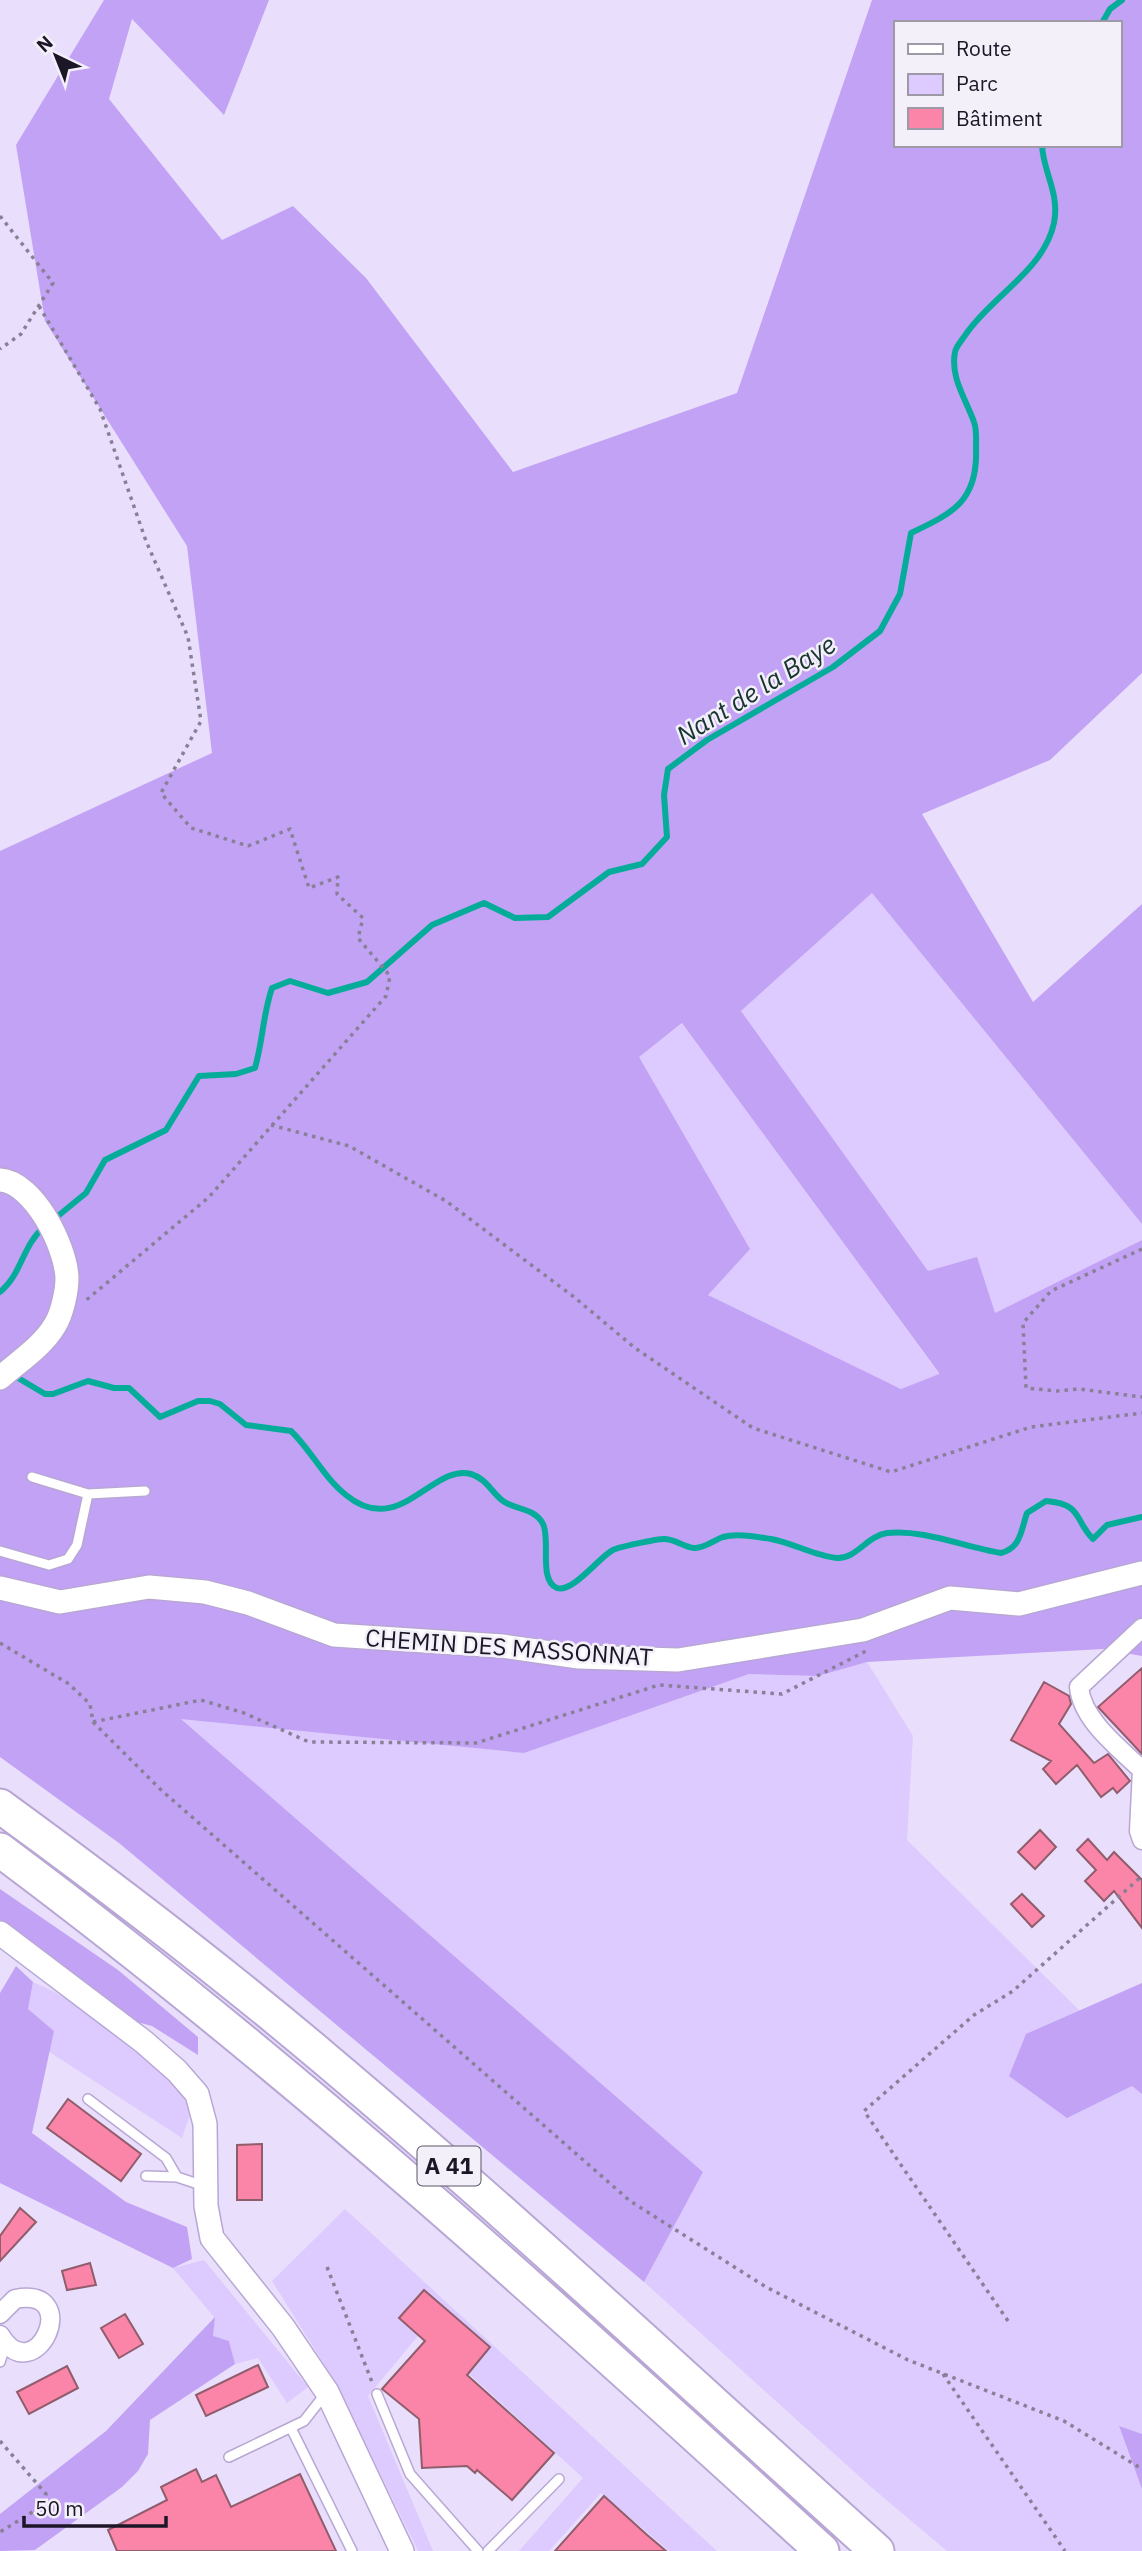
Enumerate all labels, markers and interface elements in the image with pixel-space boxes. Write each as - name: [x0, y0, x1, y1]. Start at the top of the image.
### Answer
- north arrow: [21, 21, 91, 91]
- legend: [894, 21, 1121, 147]
- text: N: [31, 30, 58, 57]
- text: Route: [956, 34, 1012, 62]
- text: Parc: [956, 69, 998, 97]
- text: Bâtiment: [956, 104, 1043, 132]
- water label: Nant de la Baye: [669, 627, 842, 752]
- street label: CHEMIN DES MASSONNAT: [364, 1621, 654, 1673]
- road number: A 41: [418, 2146, 480, 2186]
- scale bar: [24, 2484, 166, 2528]
- text: 50 m: [35, 2494, 84, 2522]

